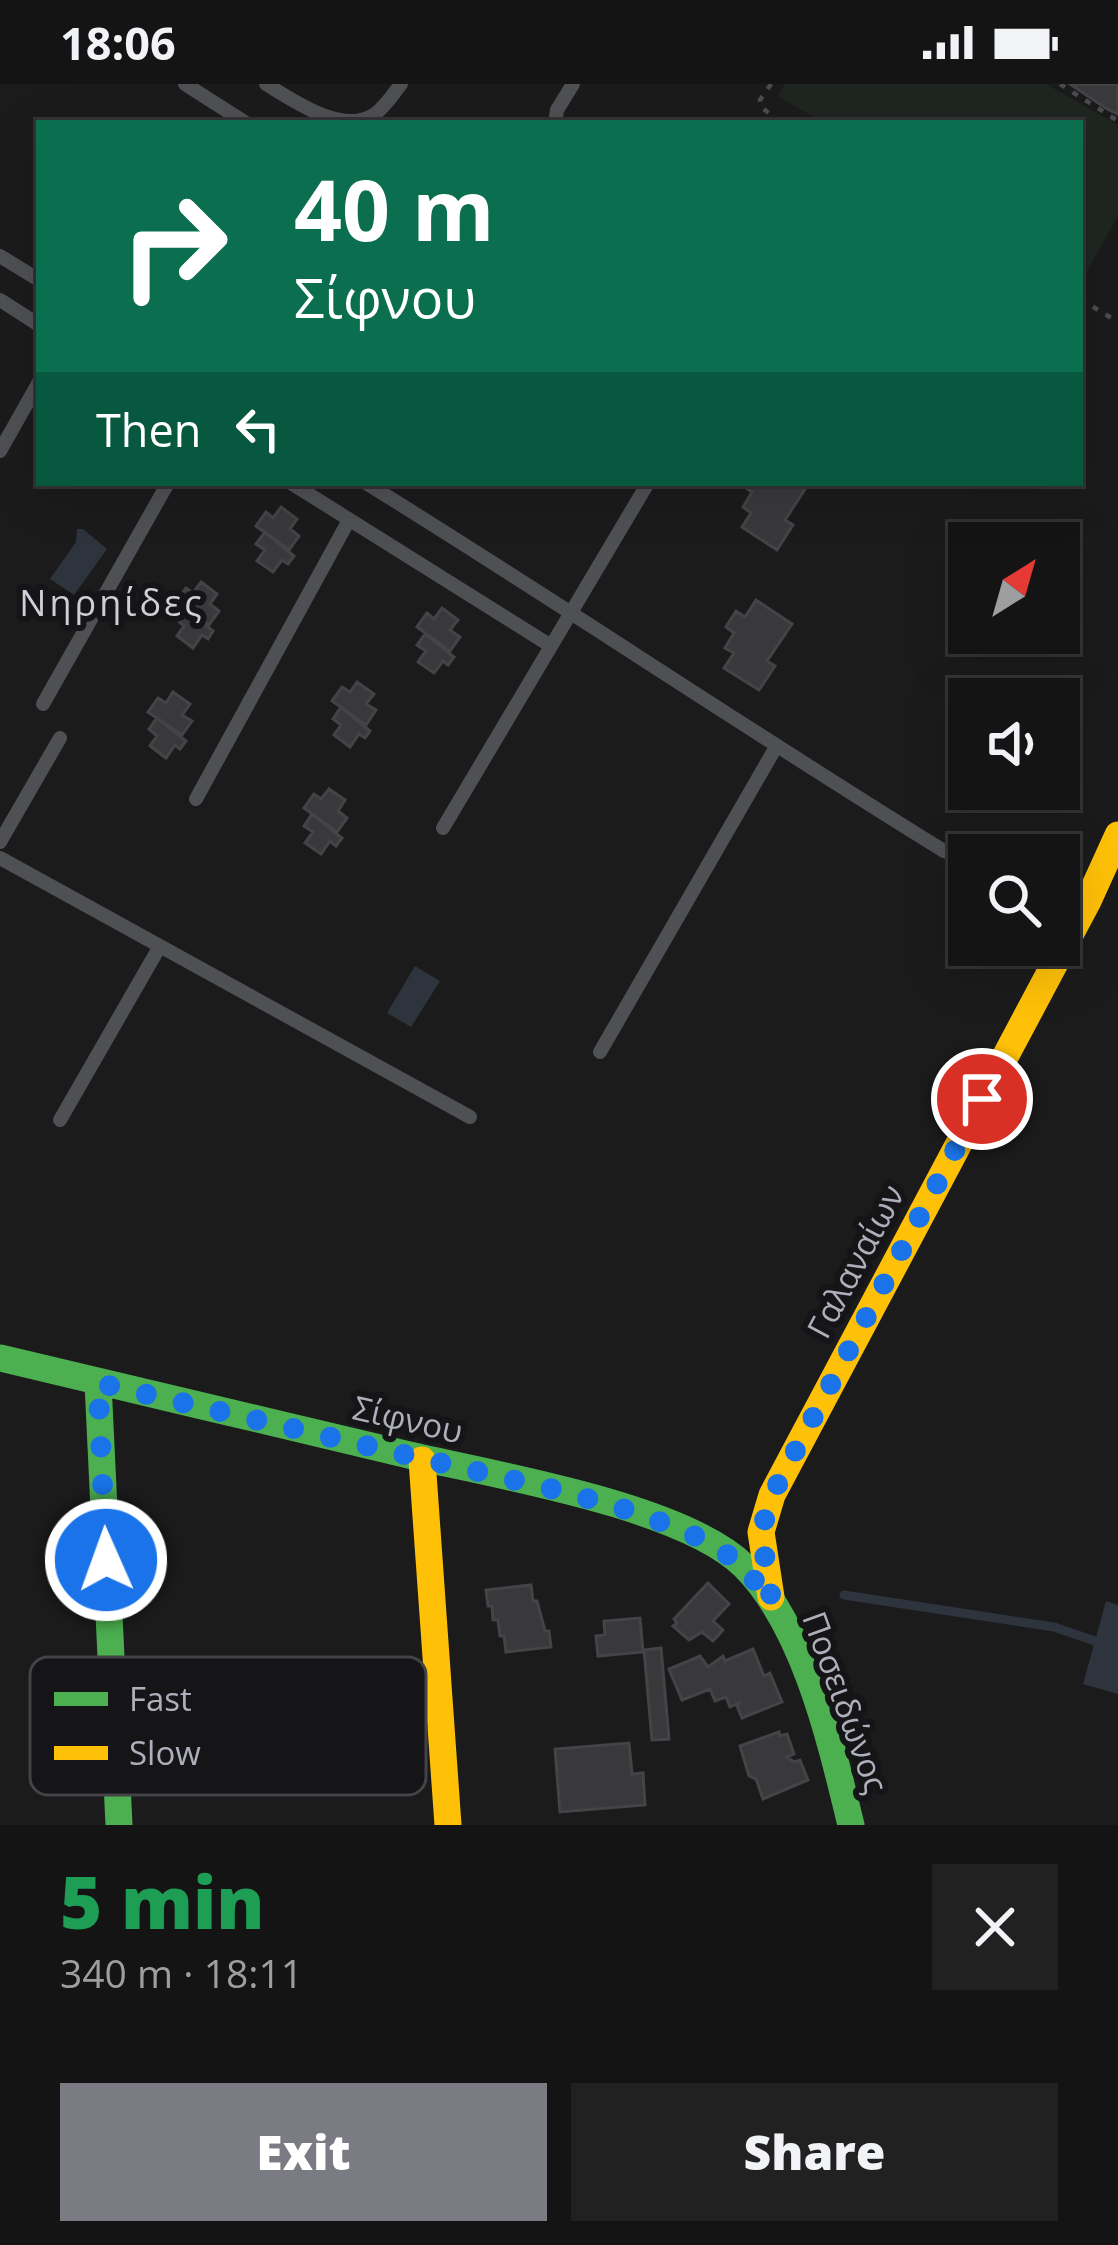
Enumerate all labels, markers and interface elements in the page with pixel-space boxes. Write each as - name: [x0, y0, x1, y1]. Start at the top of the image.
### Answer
- text: 18:06: [60, 12, 176, 73]
- text: 40 m: [294, 151, 494, 266]
- icon: right: [96, 168, 252, 324]
- text: Σίφνου: [294, 260, 476, 334]
- icon: left: [225, 396, 291, 462]
- text: Then: [96, 399, 201, 460]
- north arrow: [948, 522, 1080, 654]
- map controls: [948, 522, 1080, 966]
- district label: Νηρηίδες: [19, 578, 205, 627]
- button: sound: [948, 678, 1080, 810]
- button: search: [948, 834, 1080, 966]
- pin: [931, 1048, 1033, 1150]
- icon: arrive: [949, 1066, 1015, 1132]
- street label: Γαλαναίων: [796, 1176, 914, 1346]
- street label: Σίφνου: [349, 1385, 467, 1453]
- position arrow: [43, 1497, 169, 1623]
- street label: Ποσειδώνος: [792, 1605, 900, 1799]
- legend: [30, 1657, 426, 1795]
- text: Fast: [129, 1676, 192, 1721]
- text: Slow: [129, 1730, 201, 1775]
- text: 5 min: [60, 1852, 265, 1950]
- button: close: [932, 1864, 1058, 1990]
- text: 340 m · 18:11: [60, 1946, 303, 1999]
- button: Exit: [60, 2083, 547, 2221]
- button: Share: [571, 2083, 1058, 2221]

